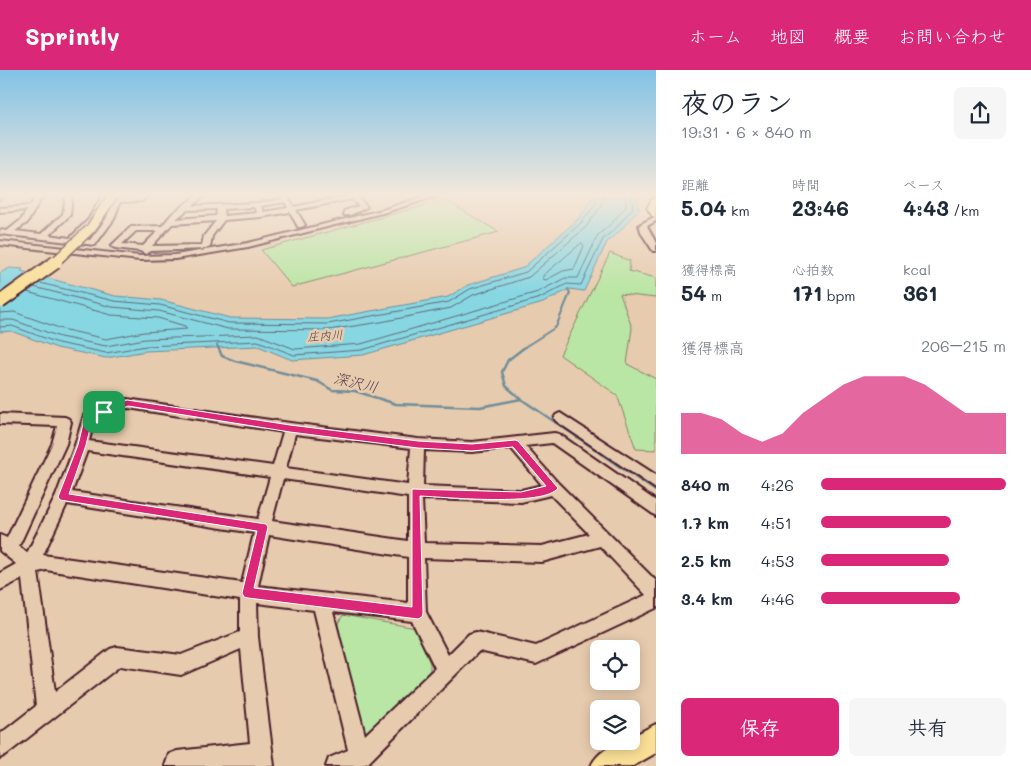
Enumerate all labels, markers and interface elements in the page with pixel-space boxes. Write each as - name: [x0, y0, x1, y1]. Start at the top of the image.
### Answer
- text: Sprintly: [25, 20, 120, 51]
- text: ホーム: [689, 24, 742, 48]
- text: 地図: [770, 24, 806, 48]
- text: 概要: [834, 24, 870, 48]
- text: お問い合わせ: [898, 24, 1006, 48]
- text: 夜のラン: [681, 84, 793, 120]
- button: share: [954, 87, 1006, 139]
- text: 19:31 · 6 × 840 m: [681, 121, 812, 142]
- text: 距離: [681, 175, 709, 194]
- text: 時間: [792, 175, 820, 194]
- text: ペース: [903, 175, 944, 194]
- text: 5.04: [681, 194, 727, 221]
- text: 23:46: [792, 194, 849, 221]
- text: 4:43: [903, 194, 949, 221]
- text: km: [727, 201, 750, 220]
- text: /km: [949, 201, 979, 220]
- text: 獲得標高: [681, 260, 737, 279]
- text: 心拍数: [792, 260, 834, 279]
- text: kcal: [903, 260, 931, 279]
- text: 54: [681, 279, 707, 306]
- text: 171: [792, 279, 822, 306]
- text: 361: [903, 279, 938, 306]
- text: m: [707, 286, 722, 305]
- text: bpm: [822, 286, 856, 305]
- water label: 庄内川: [306, 326, 344, 344]
- text: 206–215 m: [921, 335, 1006, 356]
- text: 獲得標高: [681, 337, 745, 358]
- water label: 深沢川: [332, 367, 380, 397]
- pin: [83, 391, 125, 433]
- icon: arrive: [90, 398, 118, 426]
- text: 840 m: [681, 474, 730, 495]
- text: 4:26: [761, 474, 794, 495]
- text: 1.7 km: [681, 512, 729, 533]
- text: 4:51: [761, 512, 792, 533]
- text: 2.5 km: [681, 550, 731, 571]
- text: 4:53: [761, 550, 794, 571]
- text: 3.4 km: [681, 588, 733, 609]
- text: 4:46: [761, 588, 794, 609]
- map controls: [590, 640, 640, 750]
- button: locate: [590, 640, 640, 690]
- button: 保存: [681, 698, 839, 756]
- button: 共有: [849, 698, 1006, 756]
- button: layers: [590, 700, 640, 750]

